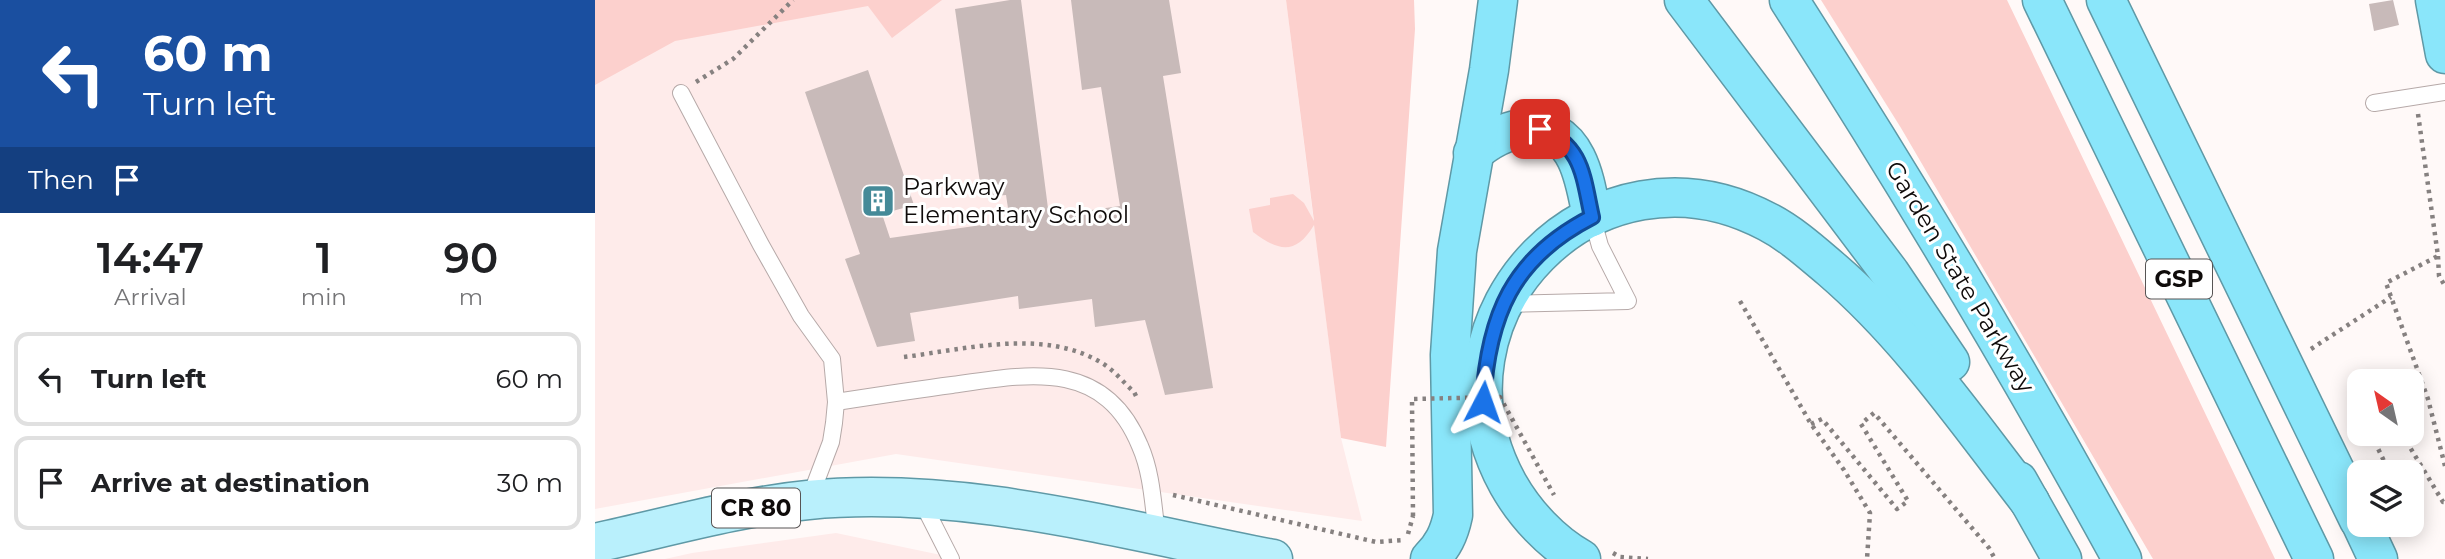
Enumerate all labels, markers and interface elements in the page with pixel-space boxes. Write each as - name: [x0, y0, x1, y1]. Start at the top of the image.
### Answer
- text: 60 m: [143, 24, 273, 83]
- icon: left: [28, 28, 119, 119]
- text: Turn left: [143, 84, 277, 123]
- pin: [1510, 99, 1570, 159]
- icon: arrive: [1521, 110, 1559, 148]
- street label: Garden State Parkway: [1880, 156, 2041, 398]
- icon: arrive: [108, 161, 146, 199]
- text: Then: [28, 164, 94, 196]
- place label: Parkway Elementary School: [903, 172, 1129, 229]
- building icon: Parkway Elementary School: [859, 182, 897, 220]
- text: 14:47: [97, 232, 204, 284]
- text: 1: [316, 232, 332, 284]
- text: 90: [444, 232, 498, 284]
- road number: GSP: [2146, 260, 2212, 298]
- text: Arrival: [114, 283, 187, 311]
- text: min: [301, 283, 347, 311]
- text: m: [459, 283, 483, 311]
- icon: left: [32, 360, 70, 398]
- text: Turn left: [91, 363, 207, 395]
- text: 60 m: [496, 363, 563, 395]
- position arrow: [1446, 365, 1520, 439]
- north arrow: [2347, 369, 2424, 446]
- map controls: [2347, 369, 2424, 537]
- button: layers: [2347, 460, 2424, 537]
- icon: arrive: [32, 464, 70, 502]
- text: Arrive at destination: [91, 467, 370, 499]
- text: 30 m: [497, 467, 563, 499]
- road number: CR 80: [712, 488, 800, 528]

